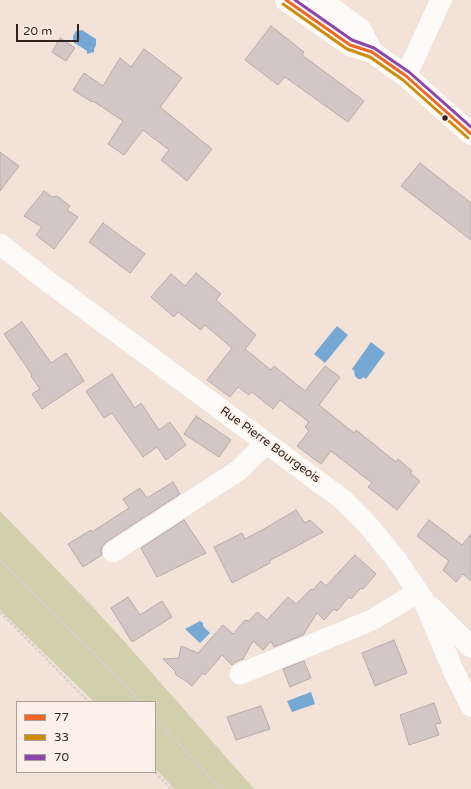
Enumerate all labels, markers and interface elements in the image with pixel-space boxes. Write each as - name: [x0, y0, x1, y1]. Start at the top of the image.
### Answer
- scale bar: [18, 16, 81, 42]
- text: 20 m: [23, 24, 52, 38]
- unlabelled marker: [440, 113, 450, 123]
- street label: Rue Pierre Bourgeois: [217, 404, 323, 486]
- legend: [16, 701, 156, 773]
- text: 77: [54, 710, 69, 724]
- text: 33: [54, 730, 69, 744]
- text: 70: [54, 750, 69, 764]

